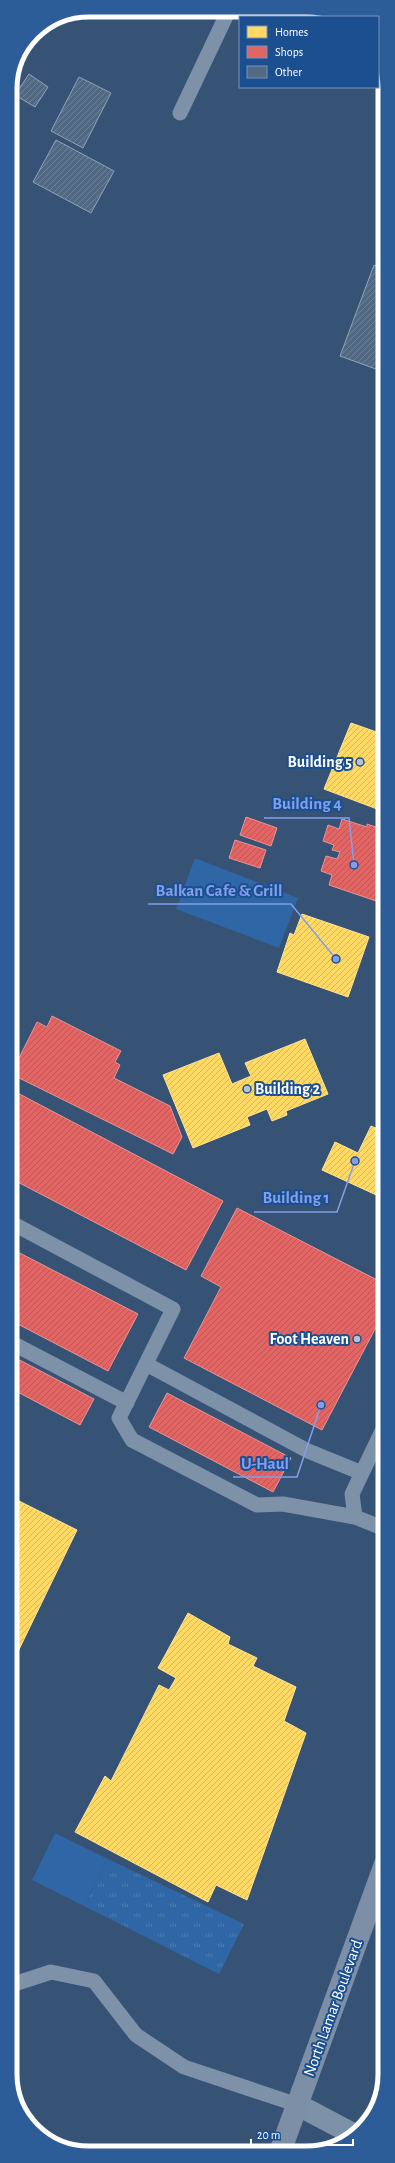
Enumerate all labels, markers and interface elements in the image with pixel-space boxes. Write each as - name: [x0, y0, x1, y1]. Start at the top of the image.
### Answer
- legend: [239, 16, 379, 88]
- text: Homes: [275, 26, 308, 38]
- text: Shops: [275, 46, 303, 58]
- text: Other: [275, 66, 302, 78]
- place label: Building 5: [288, 754, 352, 770]
- marker: Building 5: [355, 757, 365, 767]
- callout: Building 4: [264, 789, 349, 818]
- text: Building 4: [272, 795, 342, 812]
- callout: Balkan Cafe & Grill: [148, 875, 291, 904]
- text: Balkan Cafe & Grill: [156, 882, 282, 899]
- place label: Building 2: [255, 1081, 320, 1097]
- marker: Building 2: [242, 1084, 252, 1094]
- callout: Building 1: [254, 1183, 337, 1212]
- text: Building 1: [262, 1189, 330, 1206]
- place label: Foot Heaven: [270, 1331, 349, 1347]
- marker: Foot Heaven: [352, 1334, 362, 1344]
- callout: U-Haul: [233, 1448, 297, 1477]
- text: U-Haul: [241, 1455, 289, 1472]
- street label: North Lamar Boulevard: [301, 1937, 365, 2079]
- scale bar: [251, 2121, 353, 2147]
- text: 20 m: [257, 2129, 280, 2141]

